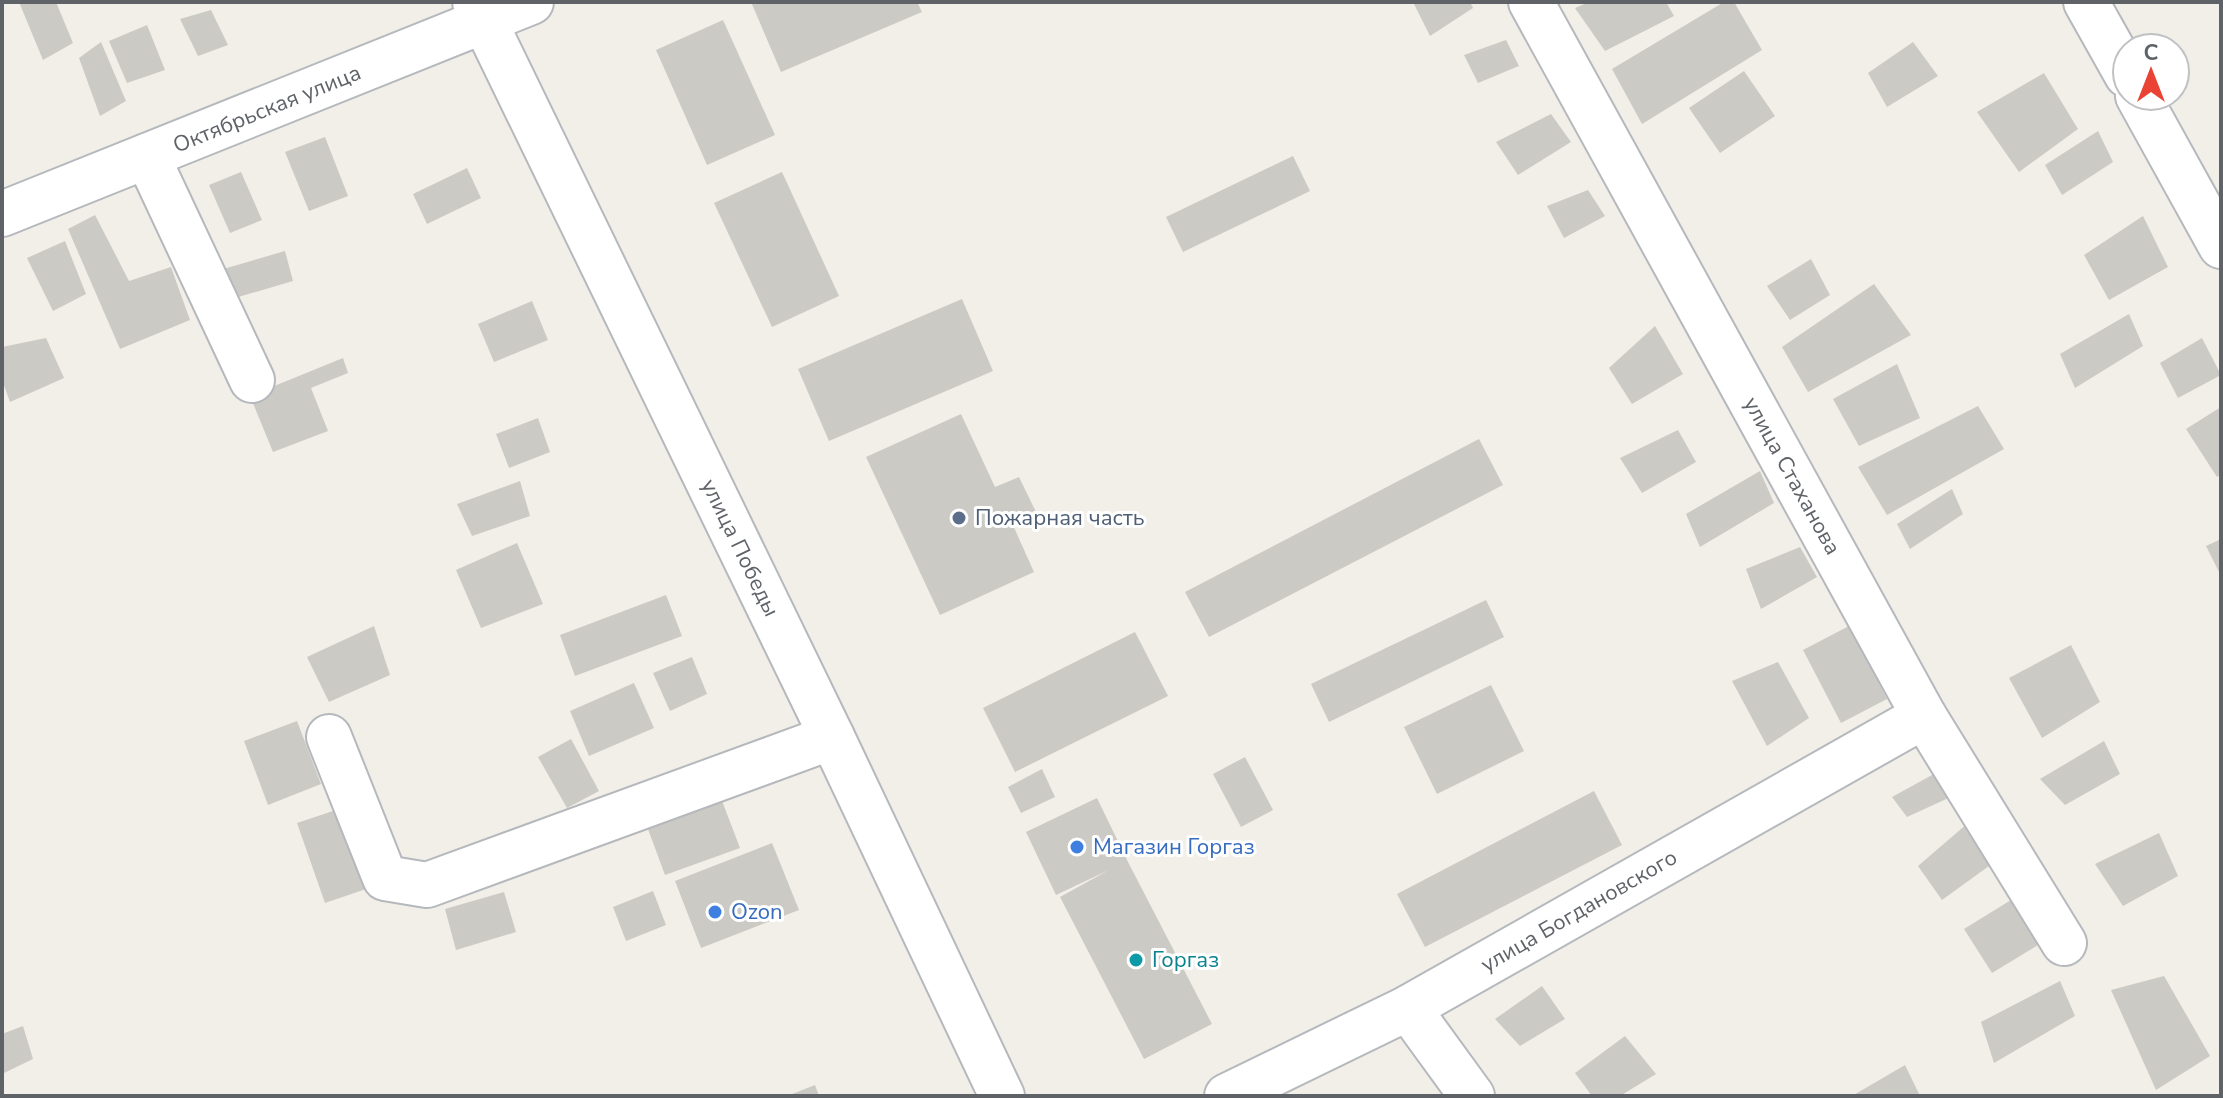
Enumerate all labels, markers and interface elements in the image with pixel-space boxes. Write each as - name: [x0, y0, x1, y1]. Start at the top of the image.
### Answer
- north arrow: [2111, 32, 2191, 112]
- text: С: [2144, 38, 2159, 68]
- street label: Октябрьская улица: [169, 58, 365, 160]
- street label: улица Стаханова: [1736, 392, 1848, 560]
- street label: улица Победы: [694, 474, 786, 622]
- place label: Пожарная часть: [975, 503, 1145, 533]
- marker: Пожарная часть: [950, 509, 968, 527]
- place label: Магазин Горгаз: [1093, 832, 1255, 862]
- marker: Магазин Горгаз: [1068, 838, 1086, 856]
- street label: улица Богдановского: [1475, 842, 1683, 980]
- place label: Ozon: [731, 897, 783, 927]
- marker: Ozon: [706, 903, 724, 921]
- place label: Горгаз: [1152, 945, 1219, 975]
- marker: Горгаз: [1127, 951, 1145, 969]

